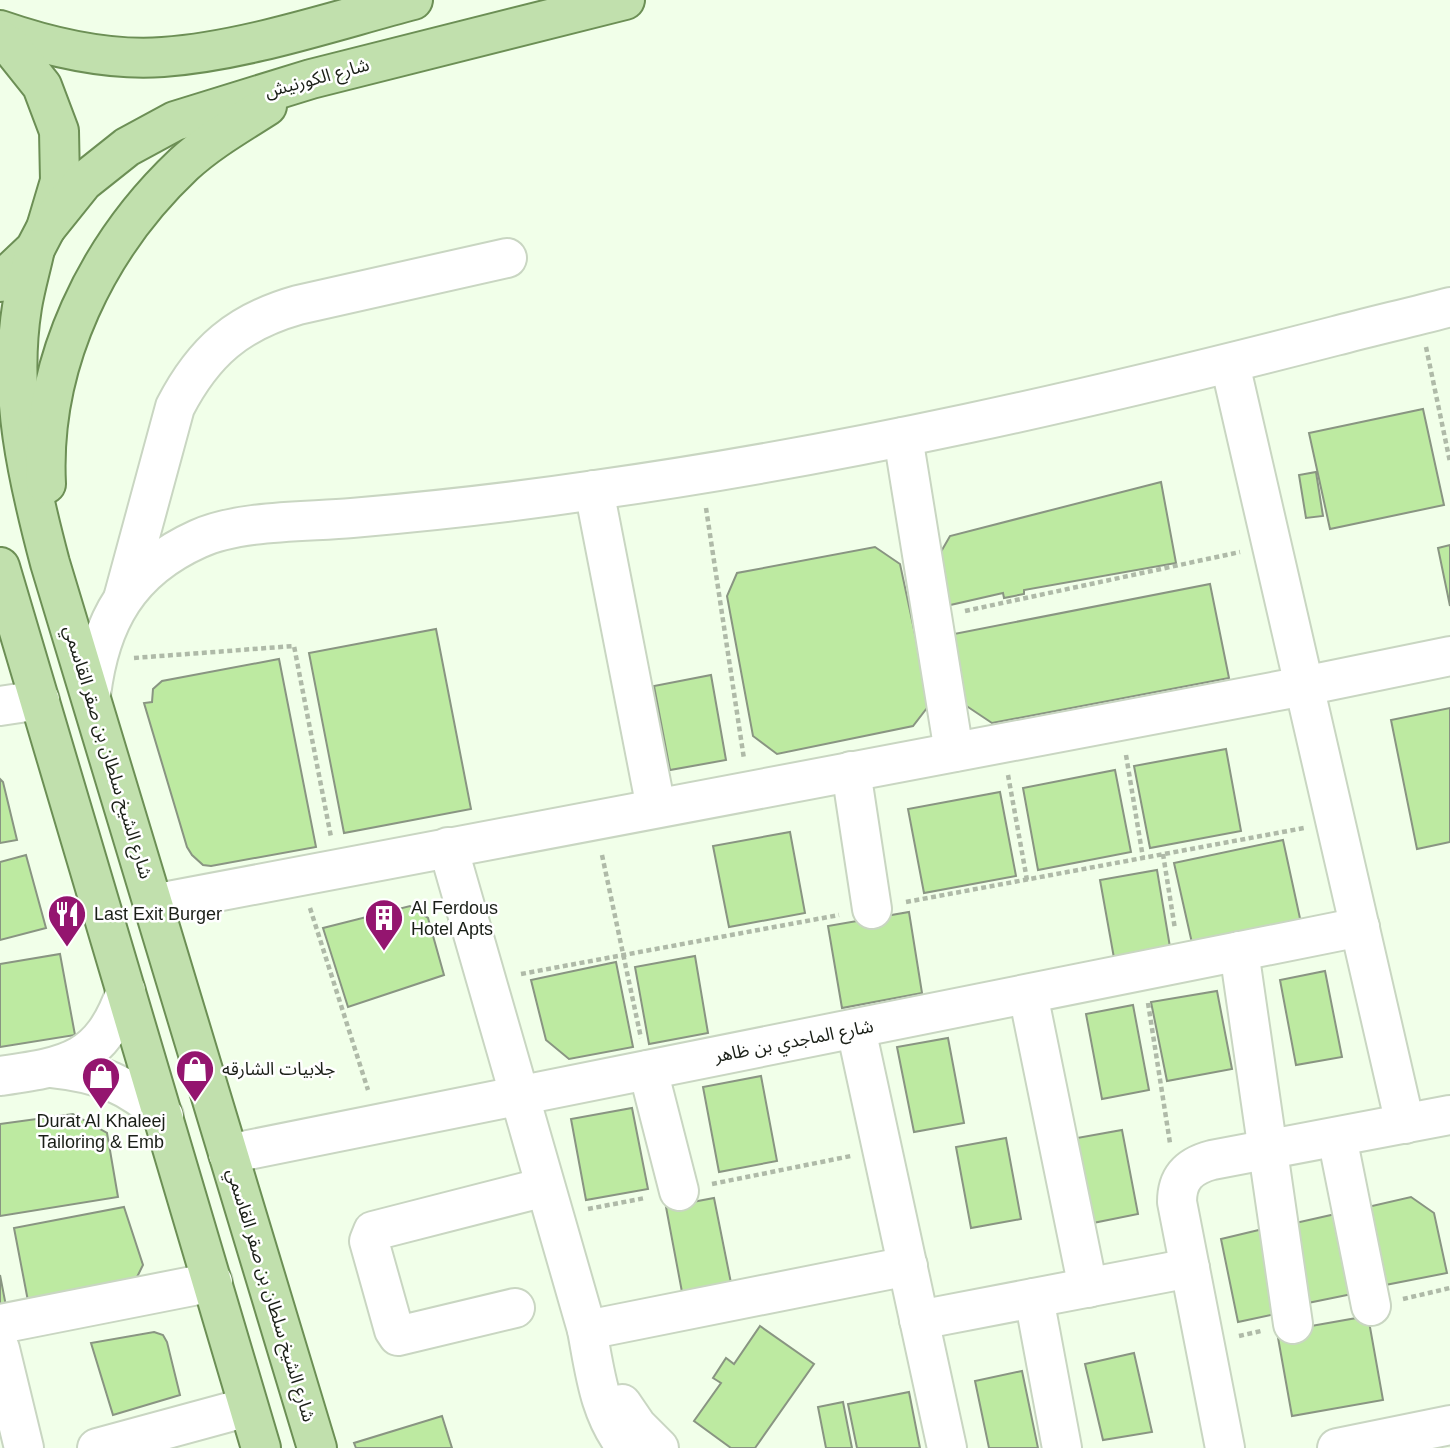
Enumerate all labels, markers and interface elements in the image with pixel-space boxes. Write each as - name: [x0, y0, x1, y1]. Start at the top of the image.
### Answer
- street label: شارع الكورنيش: [263, 54, 372, 105]
- street label: شارع الشيخ سلطان بن صقر القاسمي: [56, 623, 156, 882]
- restaurant icon: Last Exit Burger: [46, 893, 88, 948]
- building icon: Al Ferdous Hotel Apts: [363, 897, 405, 952]
- place label: Al Ferdous Hotel Apts: [411, 898, 498, 939]
- place label: Last Exit Burger: [94, 904, 222, 924]
- street label: شارع الماجدي بن ظاهر: [712, 1016, 876, 1070]
- shop icon: جلابيات الشارقه: [174, 1048, 216, 1103]
- shop icon: Durat Al Khaleej Tailoring & Emb: [80, 1055, 122, 1110]
- place label: جلابيات الشارقه: [222, 1059, 335, 1080]
- place label: Durat Al Khaleej Tailoring & Emb: [36, 1111, 166, 1152]
- street label: شارع الشيخ سلطان بن صقر القاسمي: [219, 1166, 319, 1425]

